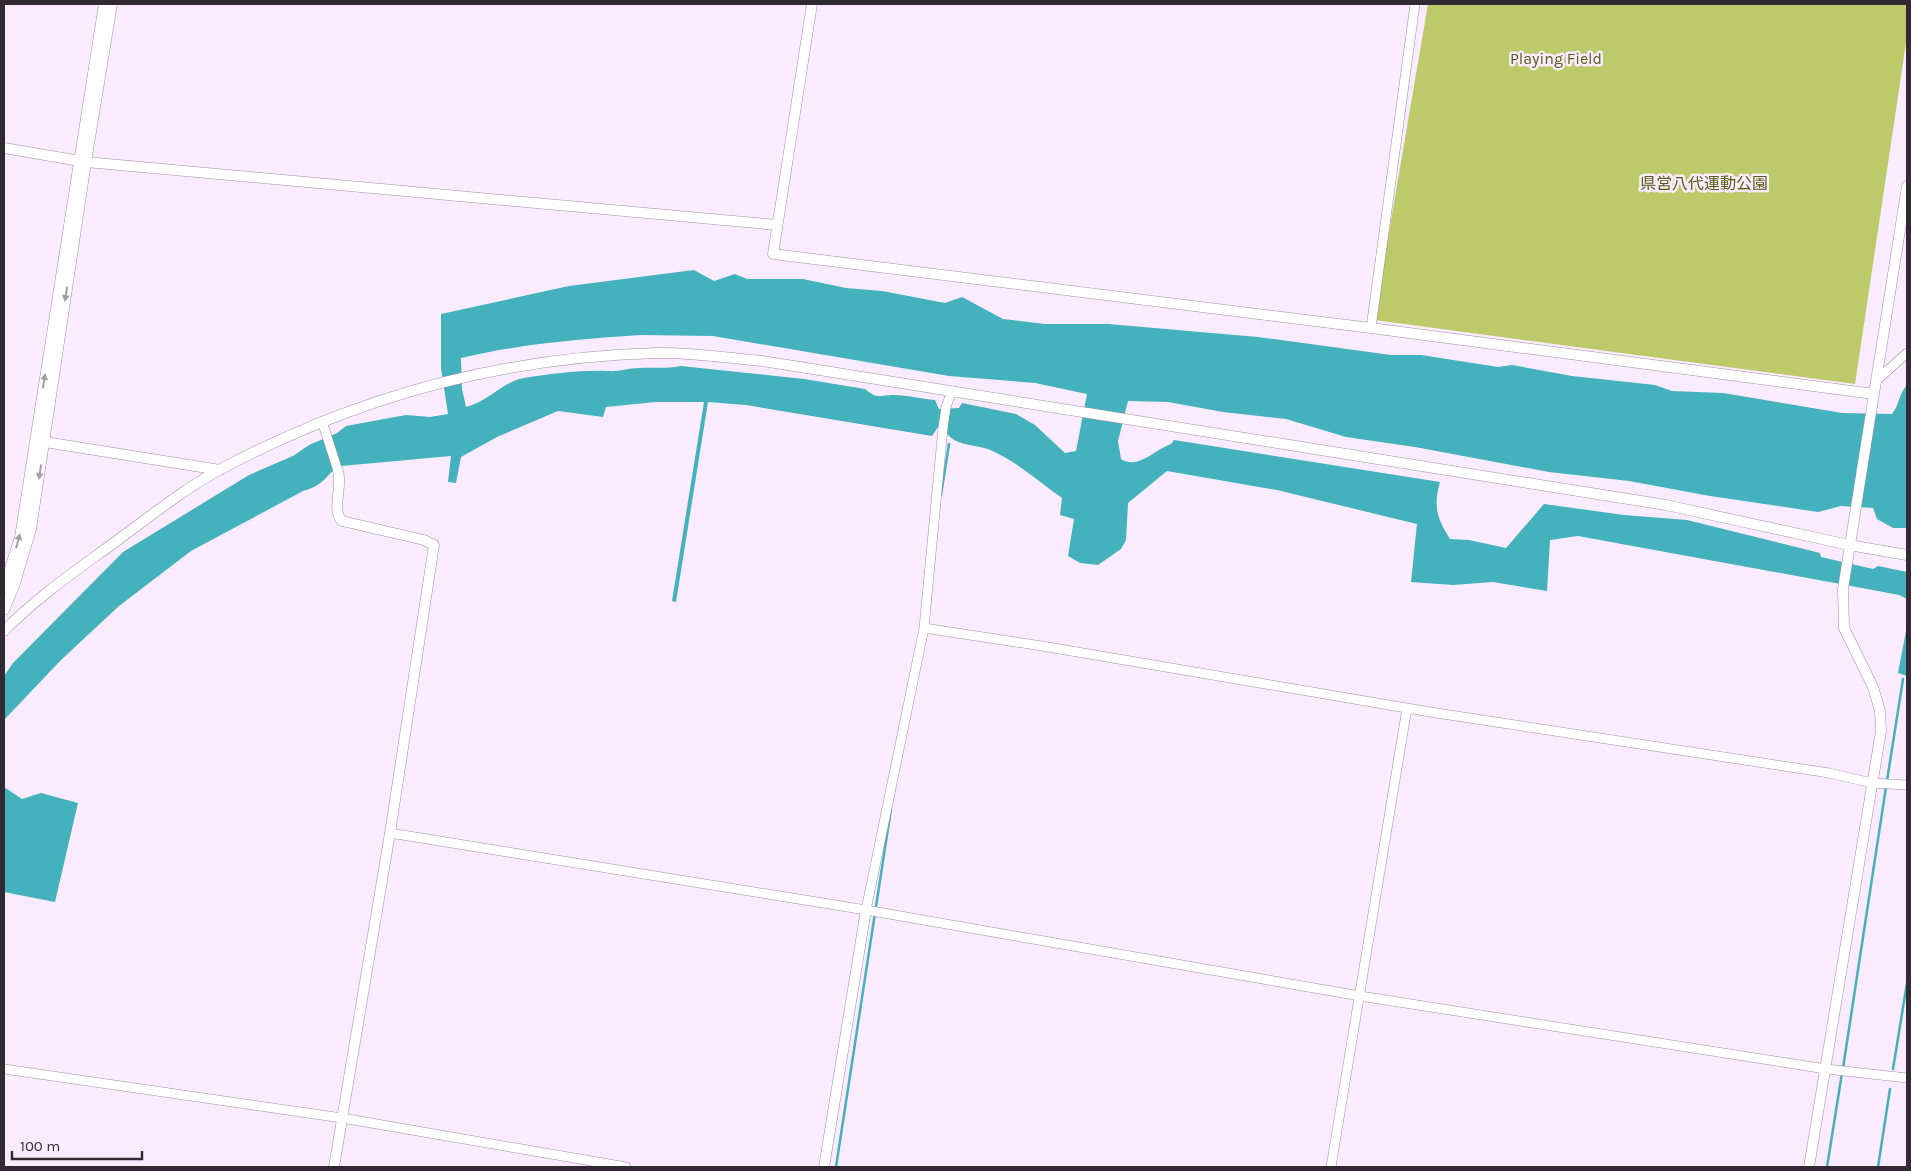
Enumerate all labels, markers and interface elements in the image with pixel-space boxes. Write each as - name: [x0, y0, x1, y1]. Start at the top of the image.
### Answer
- park label: Playing Field: [1510, 49, 1602, 68]
- park label: 県営八代運動公園: [1640, 174, 1768, 193]
- one-way arrow: [62, 286, 70, 302]
- one-way arrow: [40, 372, 48, 388]
- one-way arrow: [36, 464, 44, 480]
- one-way arrow: [14, 533, 22, 549]
- scale bar: [12, 1128, 142, 1160]
- text: 100 m: [20, 1137, 60, 1155]

